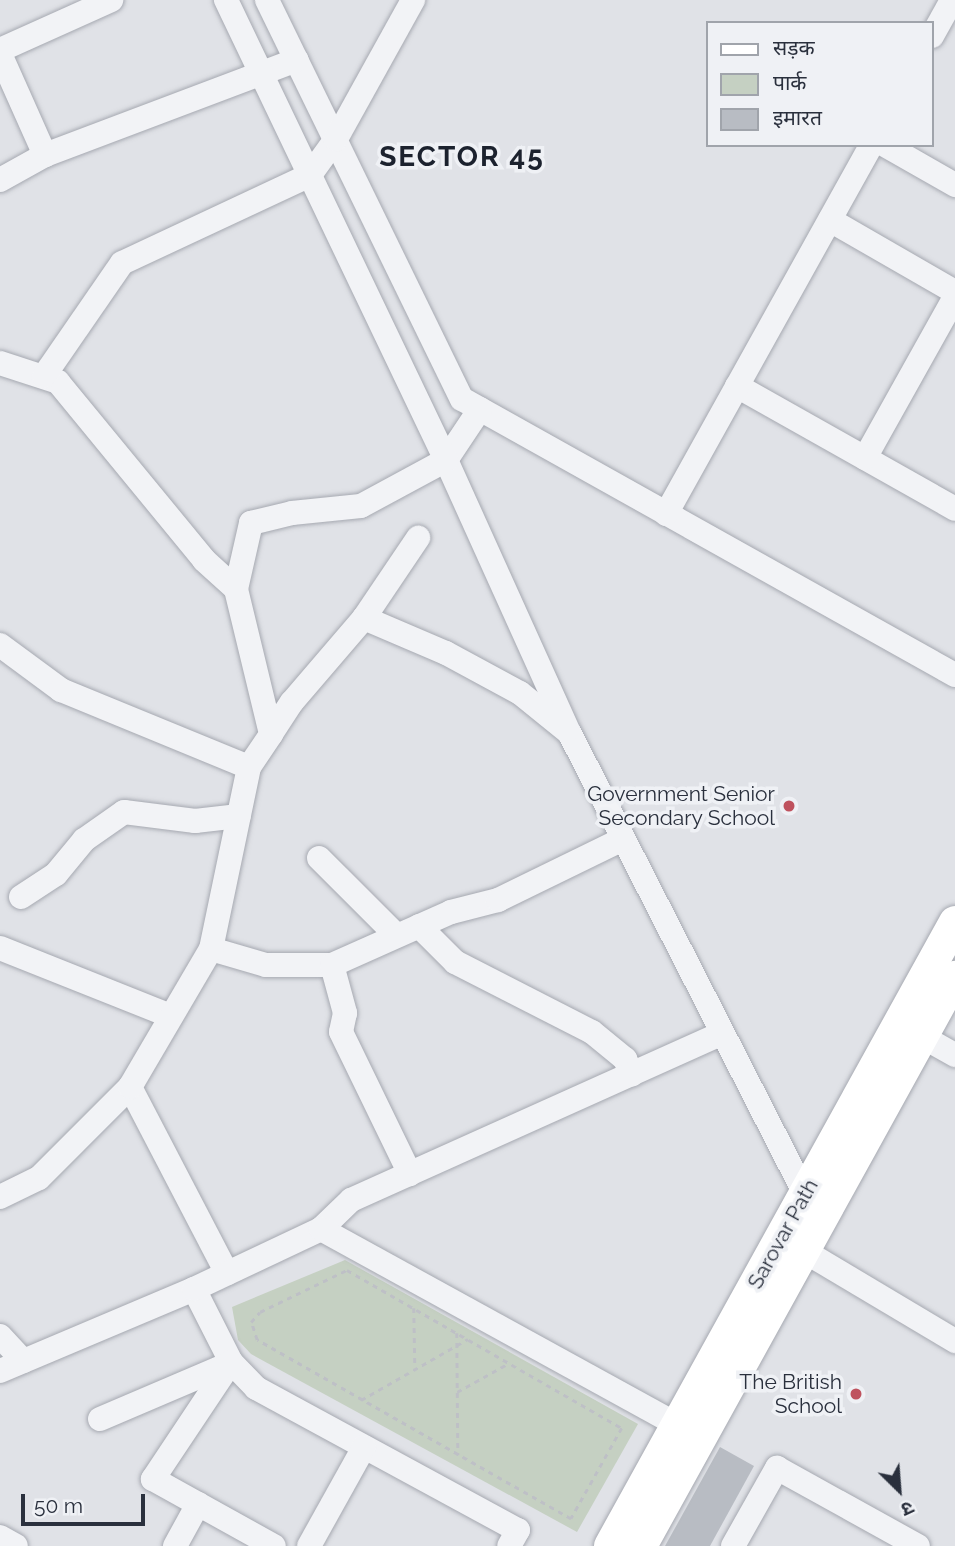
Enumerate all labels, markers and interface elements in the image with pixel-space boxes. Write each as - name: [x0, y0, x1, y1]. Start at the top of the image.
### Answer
- legend: [706, 21, 934, 147]
- text: सड़क: [773, 35, 815, 60]
- text: पार्क: [773, 70, 807, 95]
- text: इमारत: [773, 105, 822, 130]
- district label: SECTOR 45: [380, 140, 544, 174]
- place label: Government Senior Secondary School: [587, 781, 775, 831]
- marker: Government Senior Secondary School: [781, 798, 797, 814]
- street label: Sarovar Path: [742, 1175, 824, 1293]
- place label: The British School: [739, 1369, 842, 1419]
- marker: The British School: [848, 1386, 864, 1402]
- north arrow: [864, 1455, 934, 1525]
- scale bar: [24, 1480, 149, 1524]
- text: 50 m: [34, 1493, 83, 1518]
- text: उ: [898, 1497, 918, 1521]

